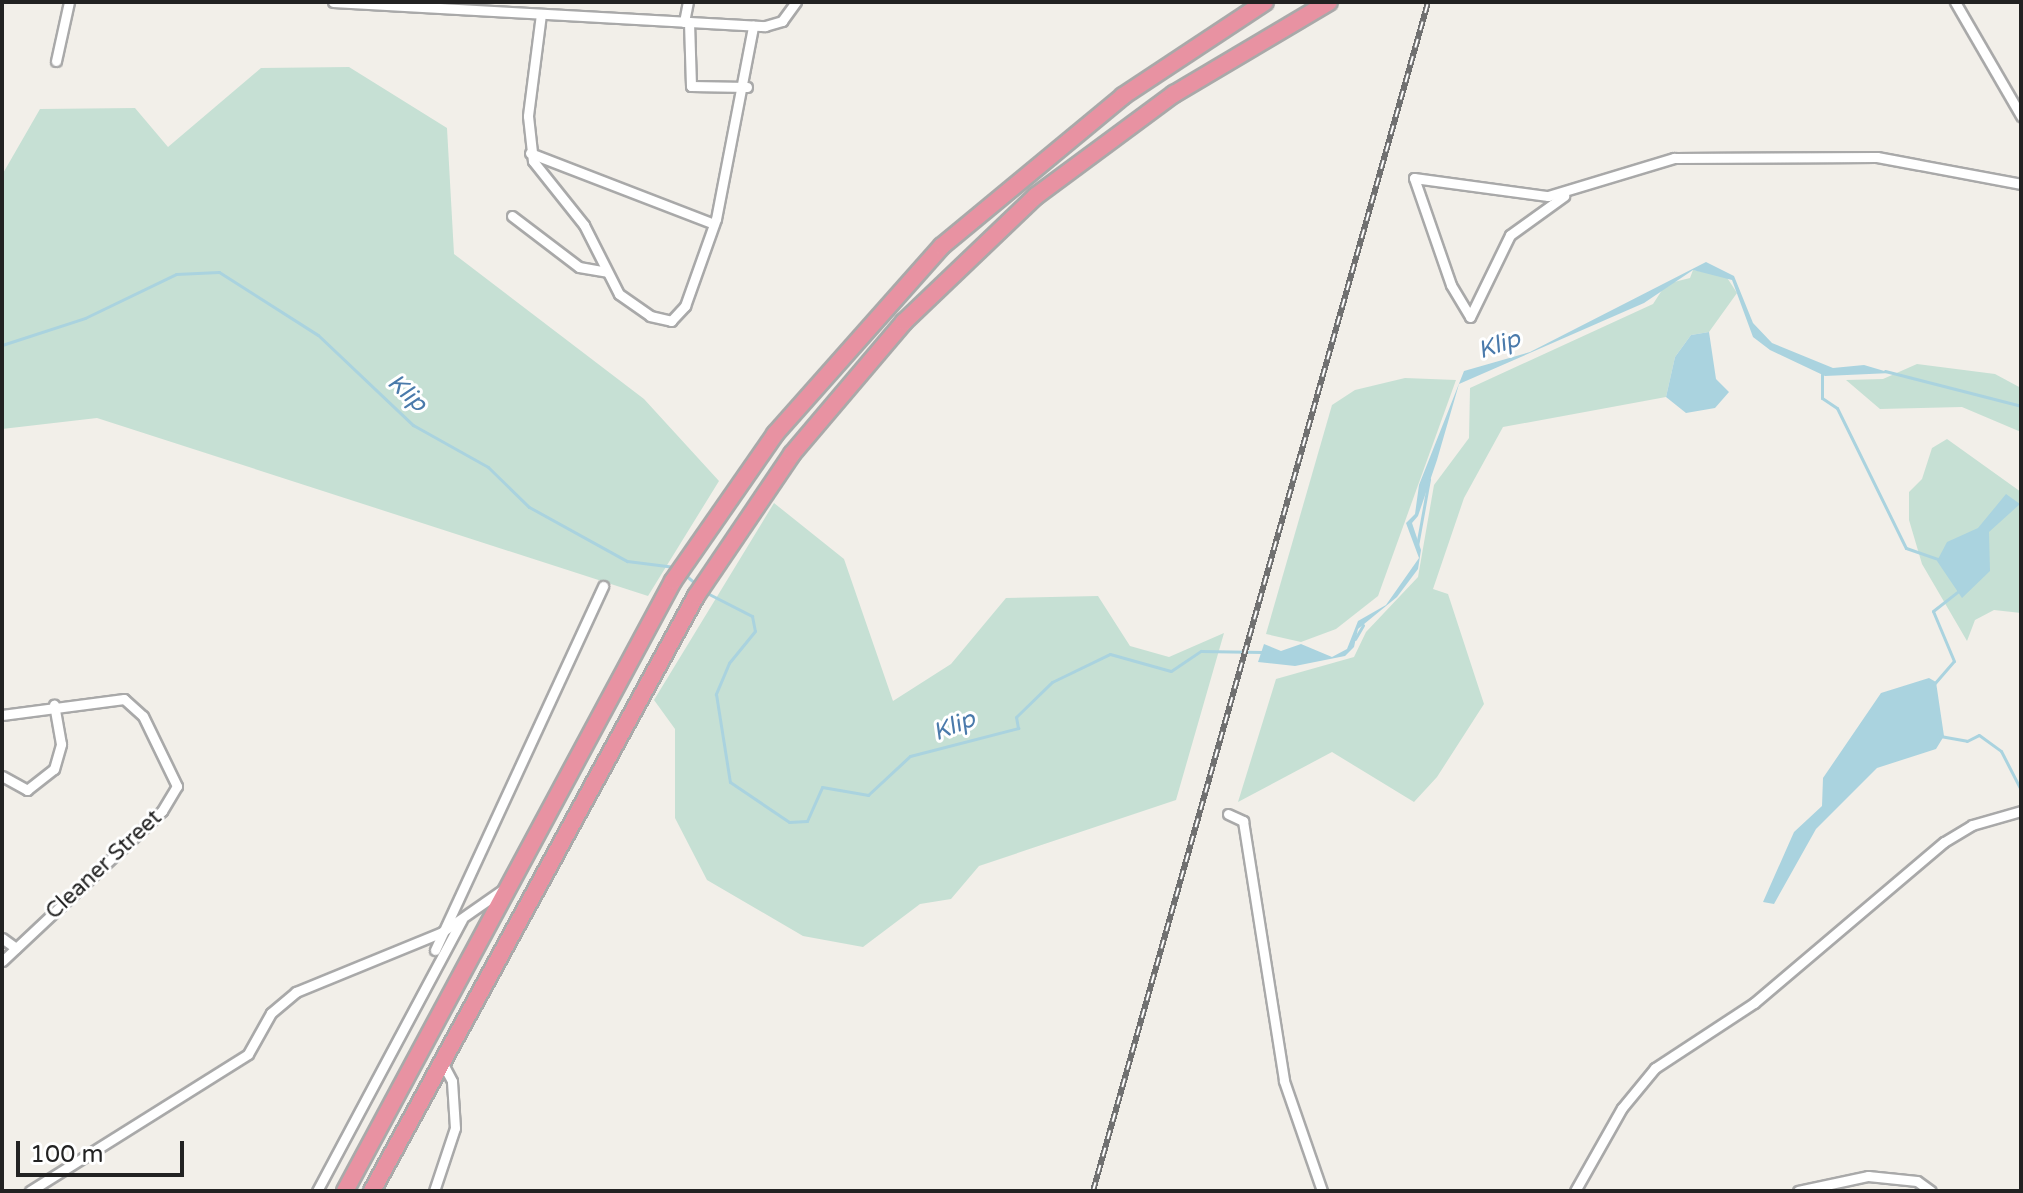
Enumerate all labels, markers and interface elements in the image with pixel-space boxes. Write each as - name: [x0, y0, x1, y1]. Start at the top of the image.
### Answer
- water label: Klip: [1474, 324, 1524, 366]
- water label: Klip: [381, 368, 433, 418]
- water label: Klip: [929, 705, 979, 747]
- street label: Cleaner Street: [41, 805, 167, 925]
- scale bar: [20, 1125, 188, 1175]
- text: 100 m: [30, 1140, 104, 1169]

